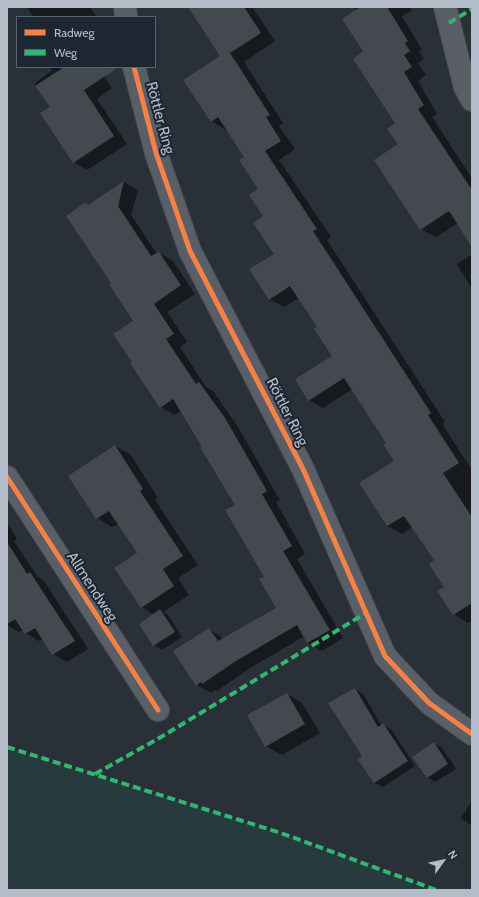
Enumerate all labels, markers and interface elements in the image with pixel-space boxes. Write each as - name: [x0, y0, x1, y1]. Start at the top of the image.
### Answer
- legend: [16, 16, 156, 68]
- text: Radweg: [54, 25, 94, 40]
- text: Weg: [54, 45, 77, 60]
- street label: Röttler Ring: [142, 80, 178, 156]
- street label: Röttler Ring: [262, 375, 312, 449]
- street label: Allmendweg: [63, 549, 121, 625]
- north arrow: [423, 841, 463, 881]
- text: N: [445, 847, 461, 862]

